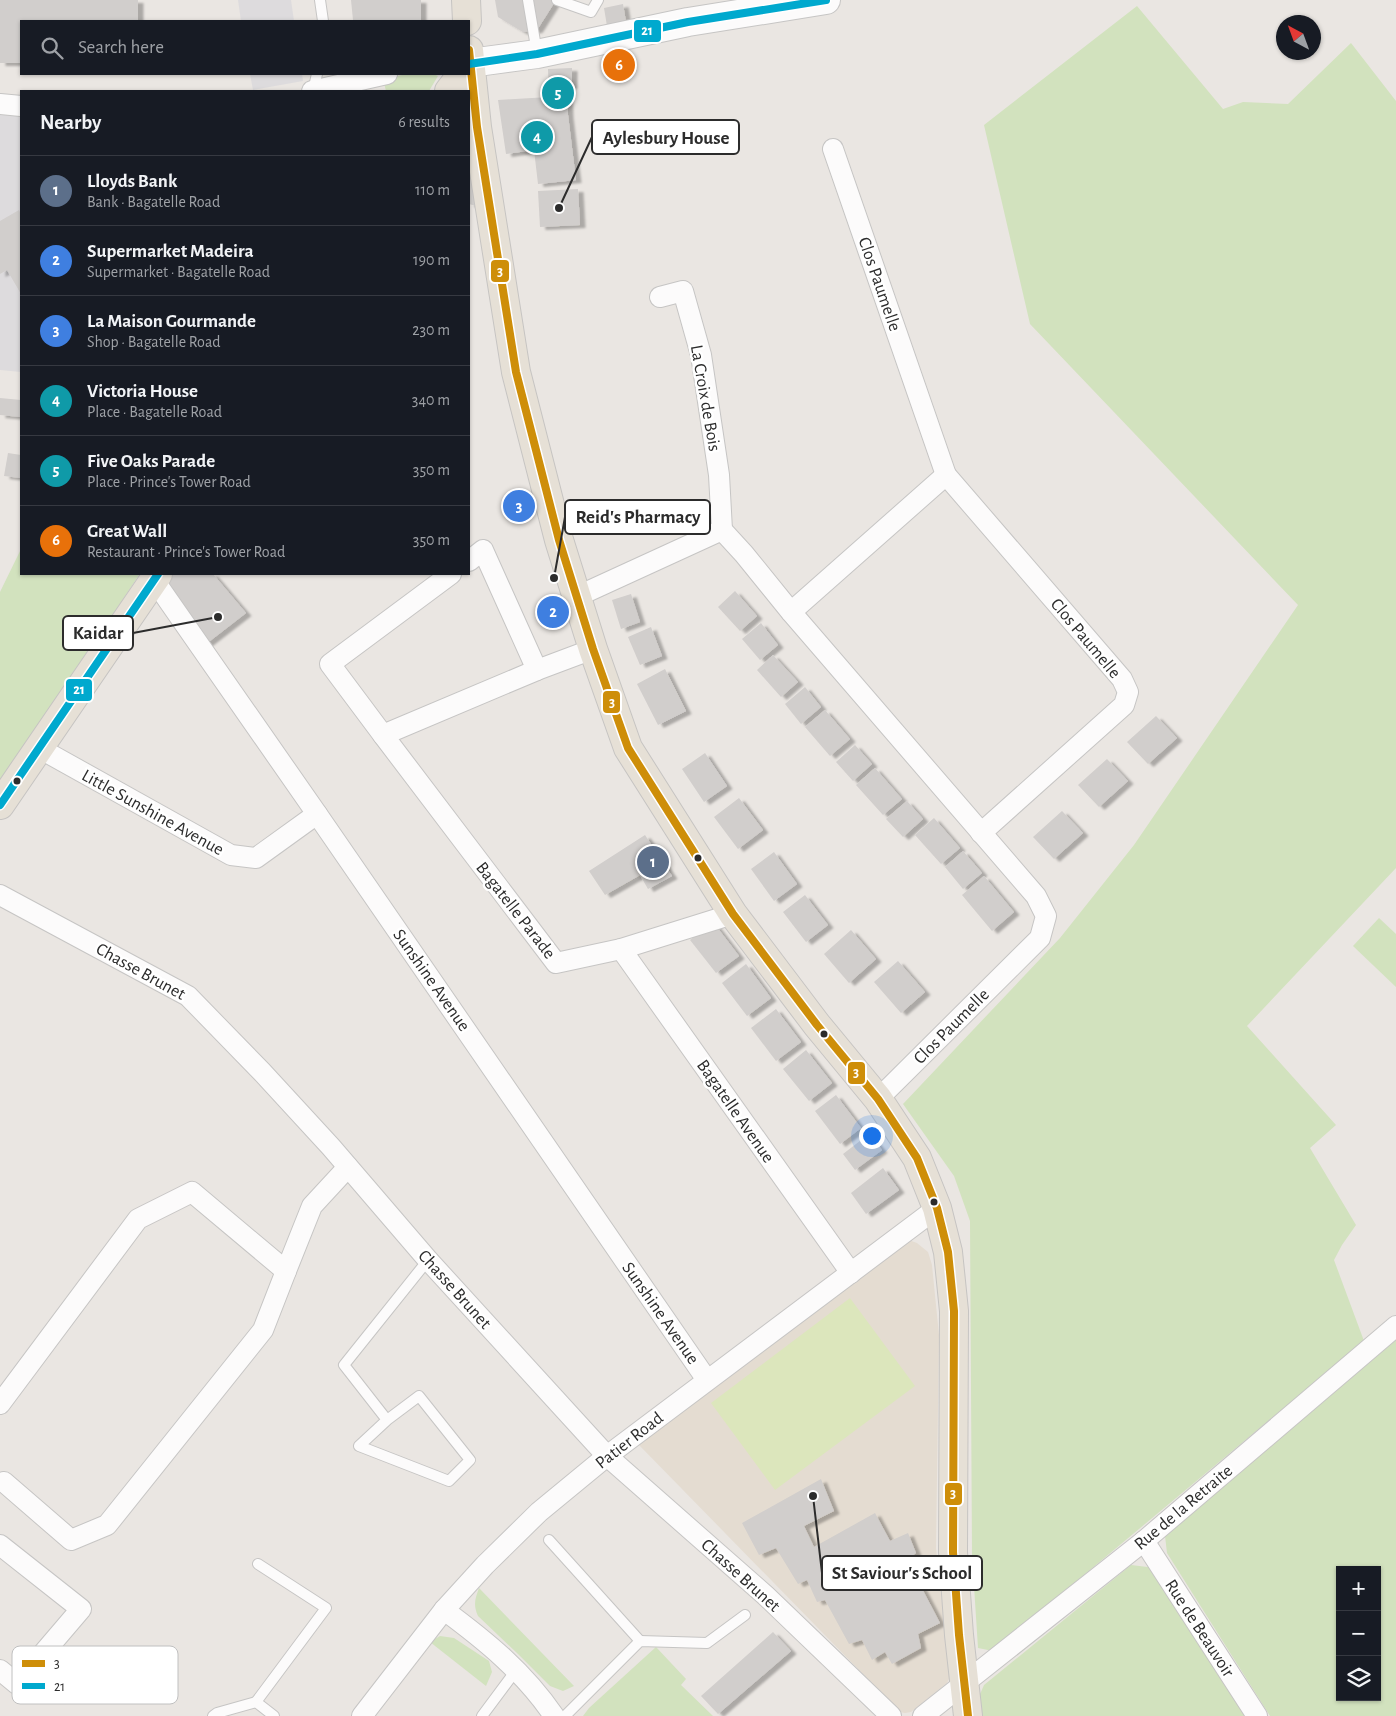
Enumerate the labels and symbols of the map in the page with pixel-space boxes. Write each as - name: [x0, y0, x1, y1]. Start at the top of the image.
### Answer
- north arrow: [1276, 15, 1321, 60]
- line badge: 21: [633, 19, 662, 43]
- text: 21: [641, 24, 653, 38]
- pin: 6: [603, 46, 635, 84]
- pin: 5: [542, 74, 574, 112]
- pin: 4: [521, 118, 553, 156]
- callout: Aylesbury House: [592, 120, 739, 154]
- text: Aylesbury House: [603, 129, 729, 148]
- street label: Clos Paumelle: [855, 235, 904, 334]
- line badge: 3: [490, 259, 510, 283]
- text: 3: [497, 265, 503, 279]
- street label: La Croix de Bois: [687, 344, 723, 453]
- pin: 3: [503, 487, 535, 525]
- callout: Reid's Pharmacy: [565, 500, 710, 534]
- text: Reid's Pharmacy: [576, 508, 701, 527]
- pin: 2: [537, 593, 569, 631]
- street label: Clos Paumelle: [1047, 595, 1124, 682]
- callout: Kaidar: [63, 616, 133, 650]
- text: Kaidar: [73, 624, 124, 643]
- line badge: 21: [65, 678, 93, 702]
- text: 21: [73, 683, 85, 697]
- line badge: 3: [602, 690, 621, 714]
- text: 3: [609, 696, 615, 710]
- street label: Little Sunshine Avenue: [79, 766, 227, 859]
- unlabelled marker: [12, 776, 22, 786]
- pin: 1: [637, 843, 669, 881]
- unlabelled marker: [693, 853, 703, 863]
- street label: Bagatelle Parade: [472, 859, 558, 962]
- street label: Sunshine Avenue: [389, 926, 473, 1035]
- street label: Chasse Brunet: [93, 940, 189, 1004]
- street label: Clos Paumelle: [911, 986, 993, 1068]
- unlabelled marker: [819, 1029, 829, 1039]
- street label: Bagatelle Avenue: [693, 1057, 777, 1166]
- line badge: 3: [847, 1061, 866, 1085]
- text: 3: [853, 1066, 859, 1080]
- your location: [859, 1123, 885, 1149]
- unlabelled marker: [929, 1197, 939, 1207]
- street label: Chasse Brunet: [414, 1247, 494, 1333]
- street label: Sunshine Avenue: [618, 1259, 702, 1368]
- street label: Patier Road: [592, 1409, 667, 1473]
- street label: Rue de la Retraite: [1131, 1462, 1236, 1554]
- line badge: 3: [944, 1482, 963, 1506]
- text: 3: [950, 1487, 956, 1501]
- street label: Chasse Brunet: [697, 1536, 783, 1616]
- callout: St Saviour's School: [822, 1556, 982, 1590]
- text: St Saviour's School: [832, 1564, 972, 1583]
- street label: Rue de Beauvoir: [1161, 1577, 1237, 1681]
- legend: [12, 1646, 178, 1704]
- text: 3: [54, 1657, 60, 1671]
- text: 21: [54, 1680, 65, 1694]

